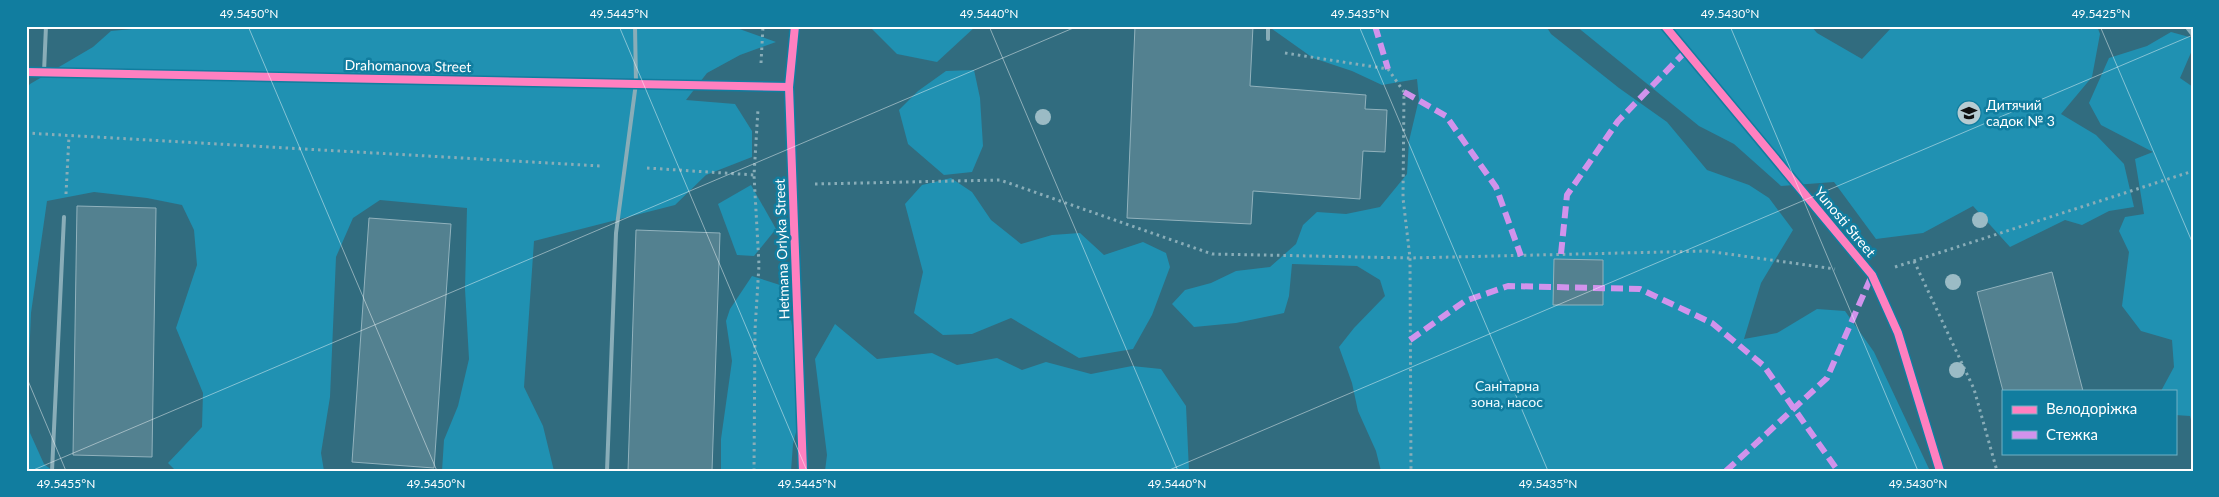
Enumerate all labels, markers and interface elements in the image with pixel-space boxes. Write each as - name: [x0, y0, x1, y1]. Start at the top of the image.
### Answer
- text: 49.5450°N: [220, 6, 278, 21]
- text: 49.5445°N: [590, 6, 648, 21]
- text: 49.5440°N: [960, 6, 1018, 21]
- text: 49.5435°N: [1331, 6, 1389, 21]
- text: 49.5430°N: [1701, 6, 1759, 21]
- text: 49.5425°N: [2072, 6, 2130, 21]
- street label: Drahomanova Street: [345, 56, 471, 75]
- place label: Дитячий садок № 3: [1986, 96, 2055, 129]
- school or university icon: Дитячий садок № 3: [1956, 100, 1982, 126]
- street label: Hetmana Orlyka Street: [771, 178, 792, 320]
- street label: Yunosti Street: [1811, 183, 1880, 260]
- park label: Санітарна зона, насос: [1471, 377, 1543, 410]
- legend: [2002, 390, 2176, 454]
- text: Велодоріжка: [2046, 399, 2137, 417]
- text: Стежка: [2046, 425, 2098, 443]
- text: 49.5455°N: [37, 476, 95, 491]
- text: 49.5450°N: [407, 476, 465, 491]
- text: 49.5445°N: [778, 476, 836, 491]
- text: 49.5440°N: [1148, 476, 1206, 491]
- text: 49.5435°N: [1519, 476, 1577, 491]
- text: 49.5430°N: [1889, 476, 1947, 491]

